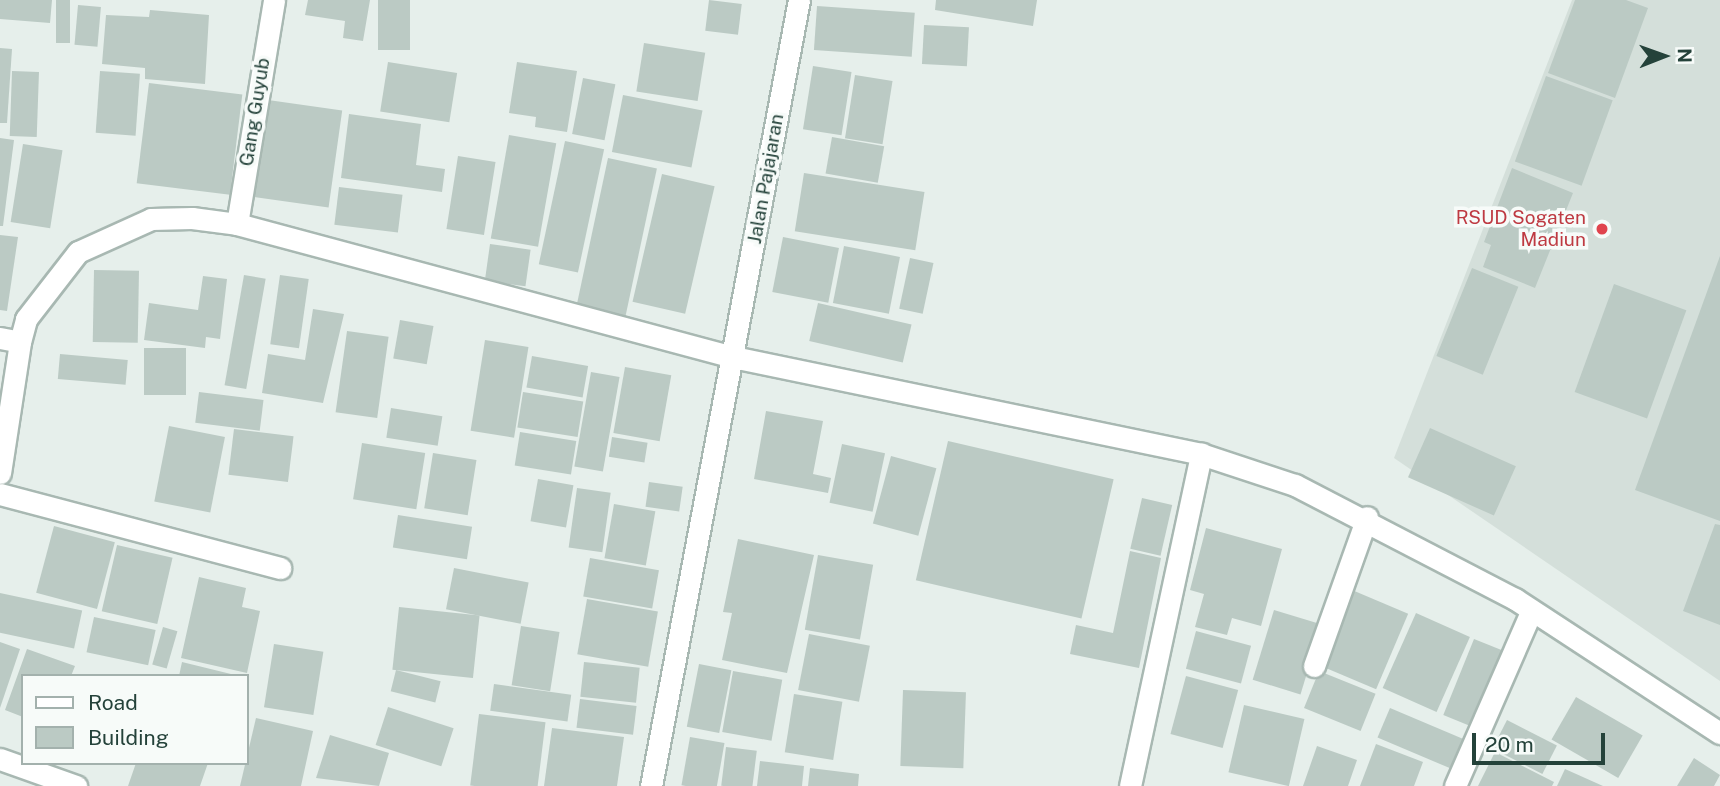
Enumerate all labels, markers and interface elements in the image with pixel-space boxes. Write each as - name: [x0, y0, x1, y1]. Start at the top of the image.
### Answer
- north arrow: [1629, 21, 1699, 91]
- text: N: [1674, 48, 1696, 63]
- street label: Gang Guyub: [235, 56, 275, 168]
- street label: Jalan Pajajaran: [743, 112, 789, 246]
- place label: RSUD Sogaten Madiun: [1456, 207, 1586, 251]
- marker: RSUD Sogaten Madiun: [1592, 219, 1612, 239]
- legend: [21, 674, 248, 765]
- text: Road: [88, 690, 138, 715]
- scale bar: [1475, 720, 1608, 764]
- text: Building: [88, 725, 169, 750]
- text: 20 m: [1485, 732, 1534, 757]

